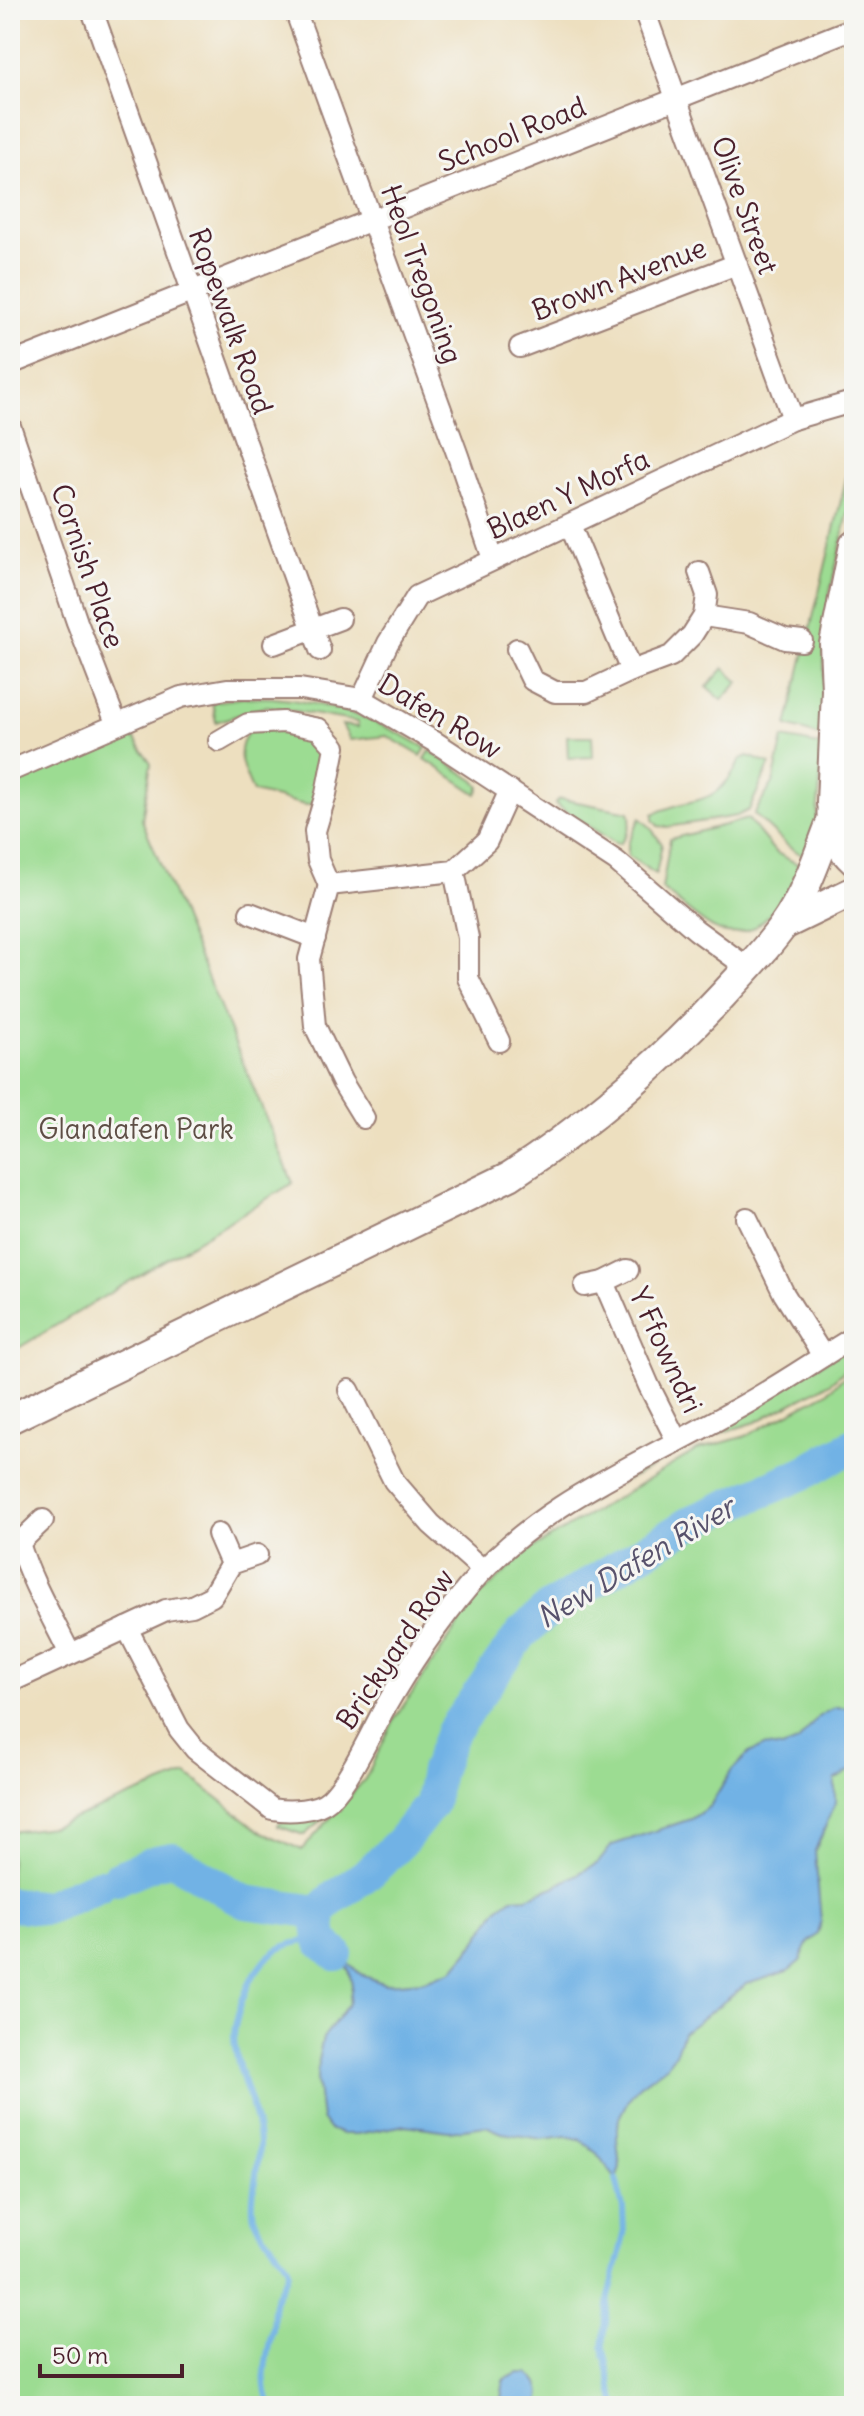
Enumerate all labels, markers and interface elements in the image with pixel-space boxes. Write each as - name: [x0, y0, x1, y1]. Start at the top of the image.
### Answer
- street label: School Road: [433, 88, 591, 180]
- street label: Olive Street: [703, 131, 787, 279]
- street label: Heol Tregoning: [373, 180, 471, 368]
- street label: Ropewalk Road: [181, 223, 281, 419]
- street label: Brown Avenue: [527, 229, 711, 329]
- street label: Blaen Y Morfa: [481, 441, 655, 547]
- street label: Cornish Place: [43, 479, 133, 653]
- street label: Dafen Row: [372, 665, 508, 767]
- park label: Glandafen Park: [38, 1111, 234, 1147]
- street label: Y Ffowndri: [621, 1281, 711, 1419]
- water label: New Dafen River: [530, 1486, 745, 1636]
- street label: Brickyard Row: [328, 1562, 462, 1736]
- scale bar: [40, 2328, 182, 2378]
- text: 50 m: [52, 2340, 108, 2370]

